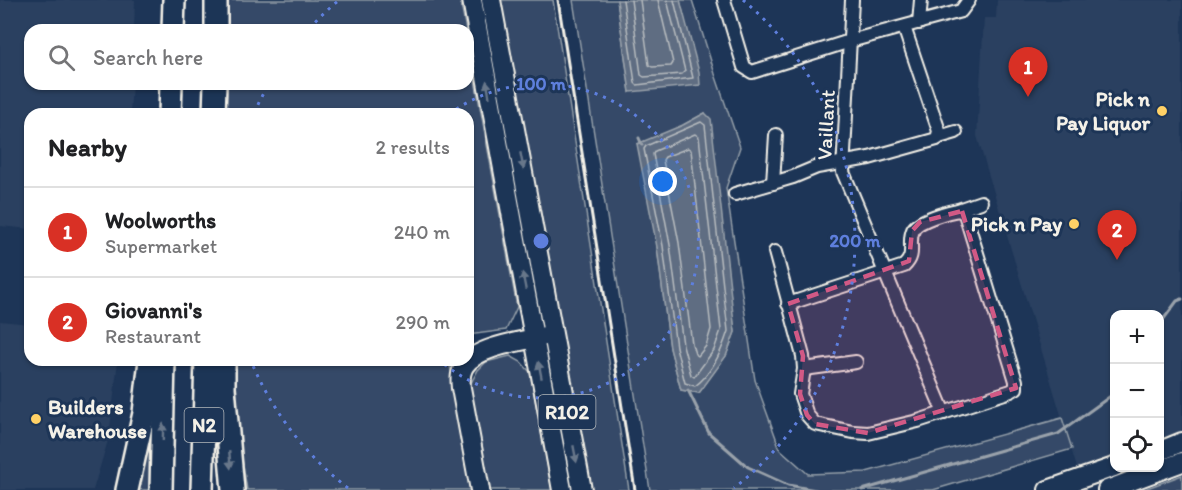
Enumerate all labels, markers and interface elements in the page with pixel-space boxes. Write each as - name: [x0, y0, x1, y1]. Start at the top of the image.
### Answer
- search box: [24, 24, 474, 90]
- icon: search: [45, 41, 78, 74]
- text: Search here: [93, 44, 203, 71]
- pin: 1: [1008, 48, 1048, 97]
- text: 100 m: [516, 73, 567, 95]
- one-way arrow: [483, 80, 492, 99]
- place label: Pick n Pay Liquor: [1056, 86, 1151, 136]
- street label: Vaillant: [811, 89, 840, 161]
- marker: Pick n Pay Liquor: [1155, 104, 1169, 118]
- text: Nearby: [48, 131, 127, 163]
- text: 2 results: [376, 135, 450, 159]
- one-way arrow: [518, 151, 527, 170]
- your location: [648, 167, 677, 196]
- text: Woolworths: [105, 207, 216, 234]
- pin: 2: [1098, 210, 1136, 260]
- place label: Pick n Pay: [971, 211, 1062, 237]
- marker: Pick n Pay: [1067, 217, 1081, 231]
- text: 1: [63, 220, 72, 244]
- text: 240 m: [394, 220, 450, 244]
- text: 200 m: [830, 230, 881, 252]
- centre of rings: [531, 231, 551, 251]
- text: Supermarket: [105, 234, 217, 258]
- one-way arrow: [519, 271, 528, 290]
- text: Giovanni's: [105, 297, 202, 324]
- text: 2: [62, 310, 73, 334]
- text: 290 m: [395, 310, 450, 334]
- map controls: [1110, 310, 1164, 472]
- button: +: [1110, 310, 1164, 364]
- text: Restaurant: [105, 324, 201, 348]
- one-way arrow: [535, 361, 544, 380]
- button: −: [1110, 364, 1164, 418]
- place label: Builders Warehouse: [48, 394, 147, 443]
- road number: R102: [538, 395, 596, 429]
- road number: N2: [184, 408, 224, 442]
- marker: Builders Warehouse: [29, 412, 43, 426]
- button: locate: [1110, 418, 1164, 472]
- one-way arrow: [158, 422, 167, 441]
- one-way arrow: [571, 445, 580, 464]
- one-way arrow: [225, 451, 235, 470]

